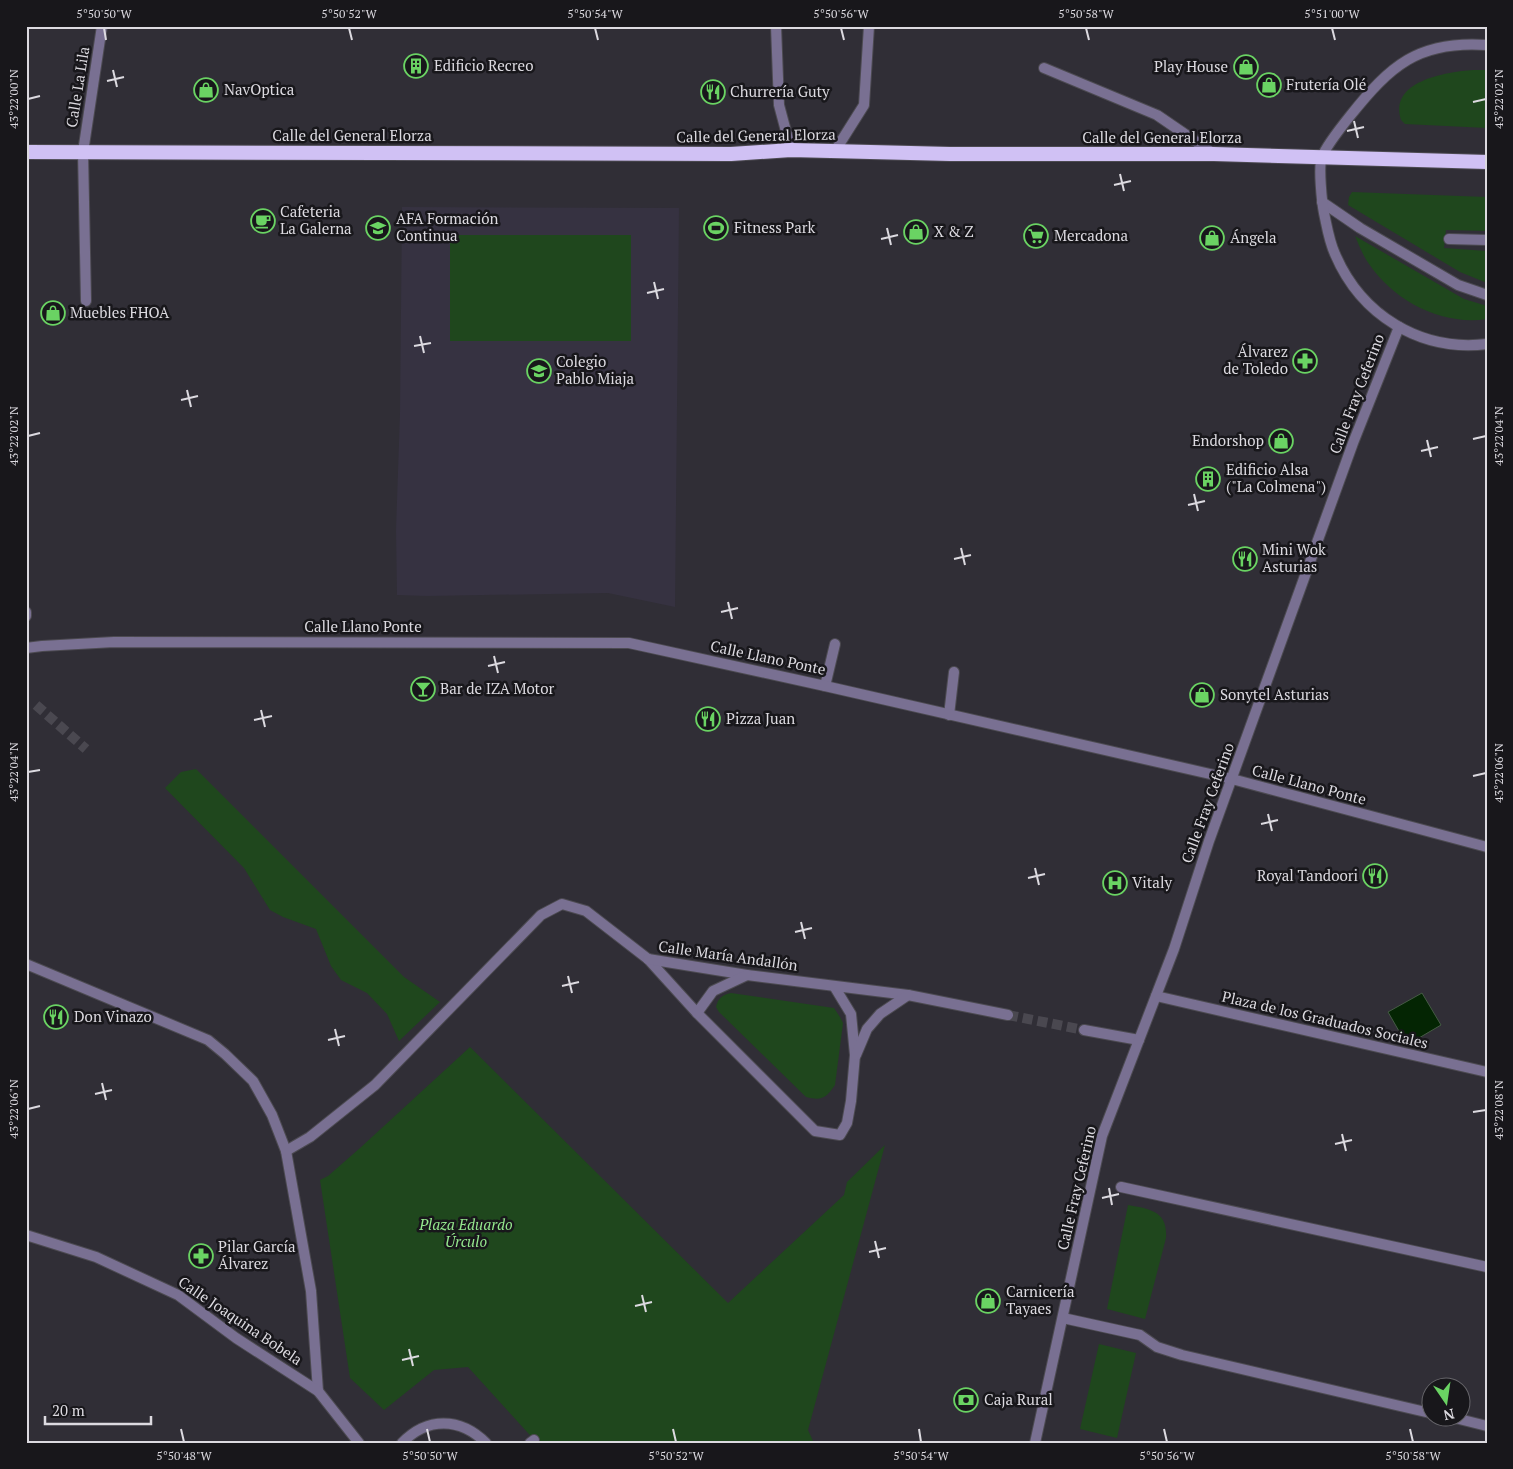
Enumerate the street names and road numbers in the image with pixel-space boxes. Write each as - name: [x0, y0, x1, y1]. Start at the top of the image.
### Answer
- street label: Calle La Lila: [61, 44, 93, 129]
- street label: Calle del General Elorza: [676, 124, 836, 146]
- street label: Calle del General Elorza: [272, 125, 432, 145]
- street label: Calle del General Elorza: [1082, 127, 1242, 147]
- street label: Calle Fray Ceferino: [1324, 331, 1388, 456]
- street label: Calle Llano Ponte: [304, 616, 422, 636]
- street label: Calle Llano Ponte: [709, 635, 828, 679]
- street label: Calle Fray Ceferino: [1176, 740, 1238, 866]
- street label: Calle Llano Ponte: [1250, 759, 1369, 809]
- street label: Calle María Andallón: [657, 935, 799, 975]
- street label: Plaza de los Graduados Sociales: [1220, 986, 1430, 1052]
- street label: Calle Fray Ceferino: [1052, 1124, 1100, 1252]
- street label: Calle Joaquina Bobela: [175, 1271, 307, 1369]

